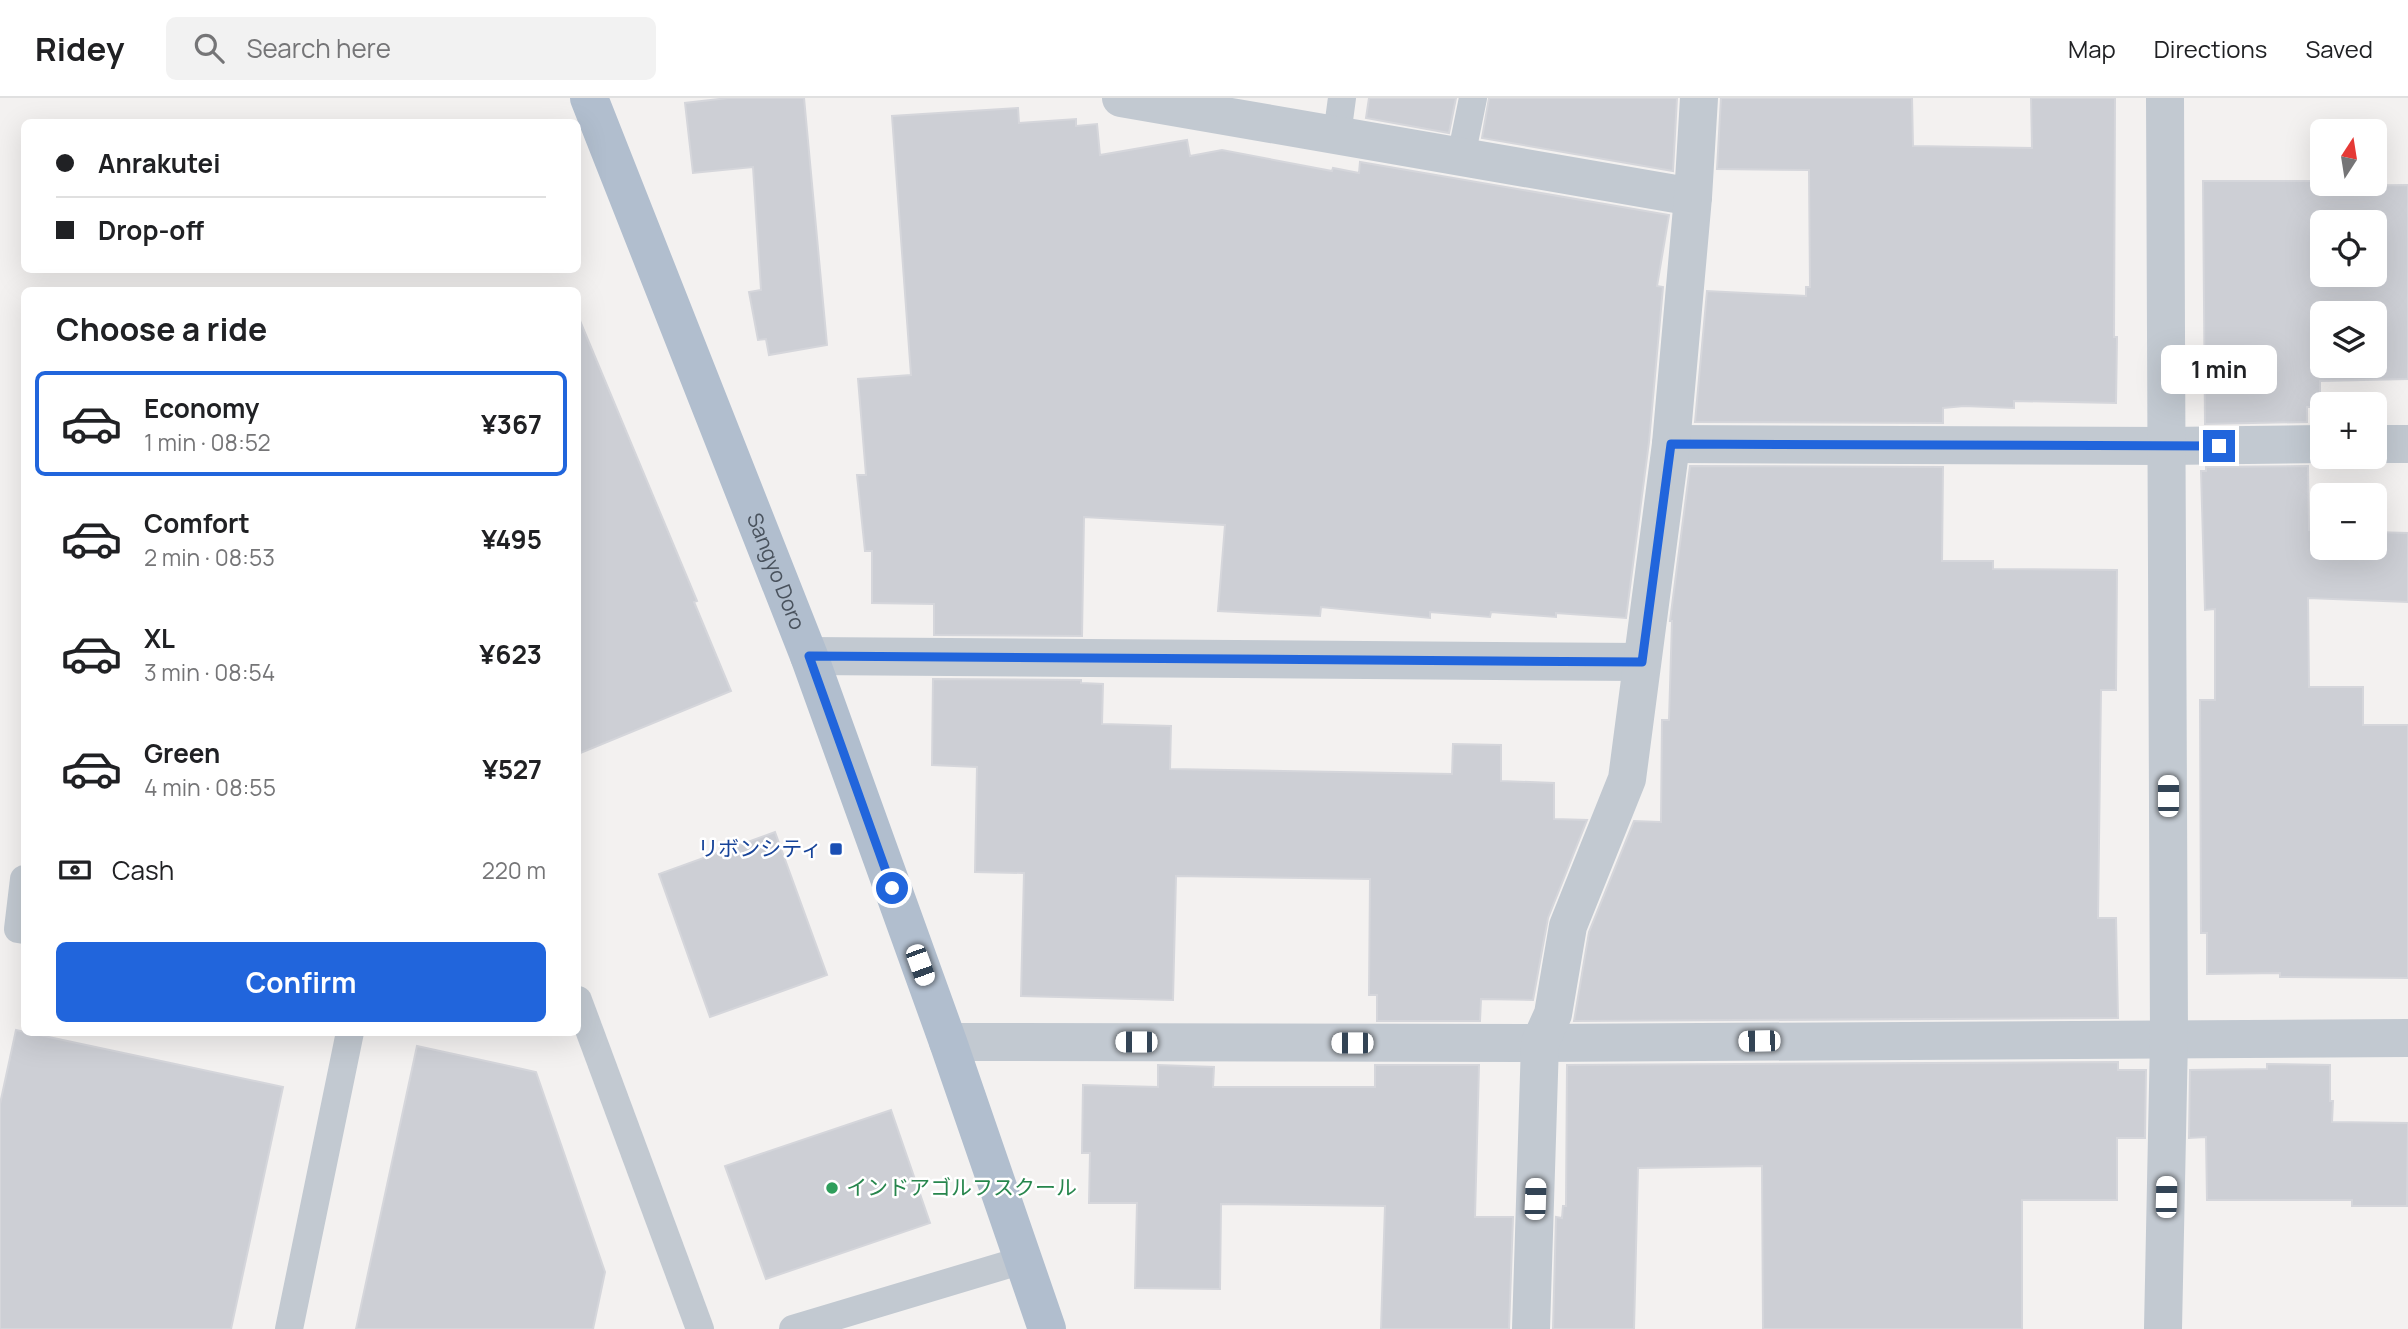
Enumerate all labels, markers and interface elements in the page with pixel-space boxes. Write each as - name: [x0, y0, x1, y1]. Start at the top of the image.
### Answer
- search box: [166, 17, 656, 80]
- text: Ridey: [35, 26, 124, 71]
- icon: search: [190, 29, 228, 67]
- text: Search here: [246, 30, 391, 66]
- text: Map: [2068, 32, 2116, 65]
- text: Directions: [2154, 32, 2267, 65]
- text: Saved: [2305, 32, 2373, 65]
- north arrow: [2310, 119, 2387, 196]
- map controls: [2310, 119, 2387, 560]
- text: Anrakutei: [98, 145, 220, 181]
- button: locate: [2310, 210, 2387, 287]
- text: Drop-off: [98, 212, 204, 248]
- button: layers: [2310, 301, 2387, 378]
- text: Choose a ride: [56, 307, 267, 351]
- callout: 1 min: [2161, 344, 2277, 394]
- text: 1 min: [2191, 353, 2247, 385]
- text: Economy: [144, 390, 259, 426]
- icon: car: [60, 392, 123, 455]
- button: +: [2310, 392, 2387, 469]
- text: ¥367: [481, 406, 542, 442]
- text: 1 min · 08:52: [144, 426, 271, 458]
- route end: [2203, 430, 2235, 462]
- button: −: [2310, 483, 2387, 560]
- text: Comfort: [144, 505, 250, 541]
- icon: car: [60, 507, 123, 570]
- street label: Sangyo Doro: [741, 509, 812, 634]
- text: ¥495: [481, 521, 542, 557]
- text: 2 min · 08:53: [144, 541, 275, 573]
- text: XL: [144, 620, 175, 656]
- icon: car: [60, 622, 123, 685]
- text: ¥623: [479, 636, 542, 672]
- text: 3 min · 08:54: [144, 656, 275, 688]
- text: Green: [144, 735, 220, 771]
- icon: car: [60, 737, 123, 800]
- text: ¥527: [482, 751, 542, 787]
- text: 4 min · 08:55: [144, 771, 276, 803]
- car: [2158, 775, 2179, 817]
- place label: リボンシティ: [697, 834, 822, 862]
- marker: リボンシティ: [828, 841, 844, 857]
- icon: cash: [56, 851, 94, 889]
- text: Cash: [112, 852, 174, 888]
- text: 220 m: [482, 854, 546, 886]
- route start: [876, 872, 908, 904]
- button: Confirm: [56, 942, 546, 1022]
- car: [903, 942, 938, 988]
- car: [1738, 1030, 1781, 1052]
- car: [1116, 1032, 1158, 1053]
- car: [1332, 1033, 1374, 1054]
- place label: インドアゴルフスクール: [846, 1173, 1077, 1201]
- car: [2156, 1176, 2177, 1218]
- car: [1524, 1178, 1547, 1220]
- marker: インドアゴルフスクール: [824, 1180, 840, 1196]

